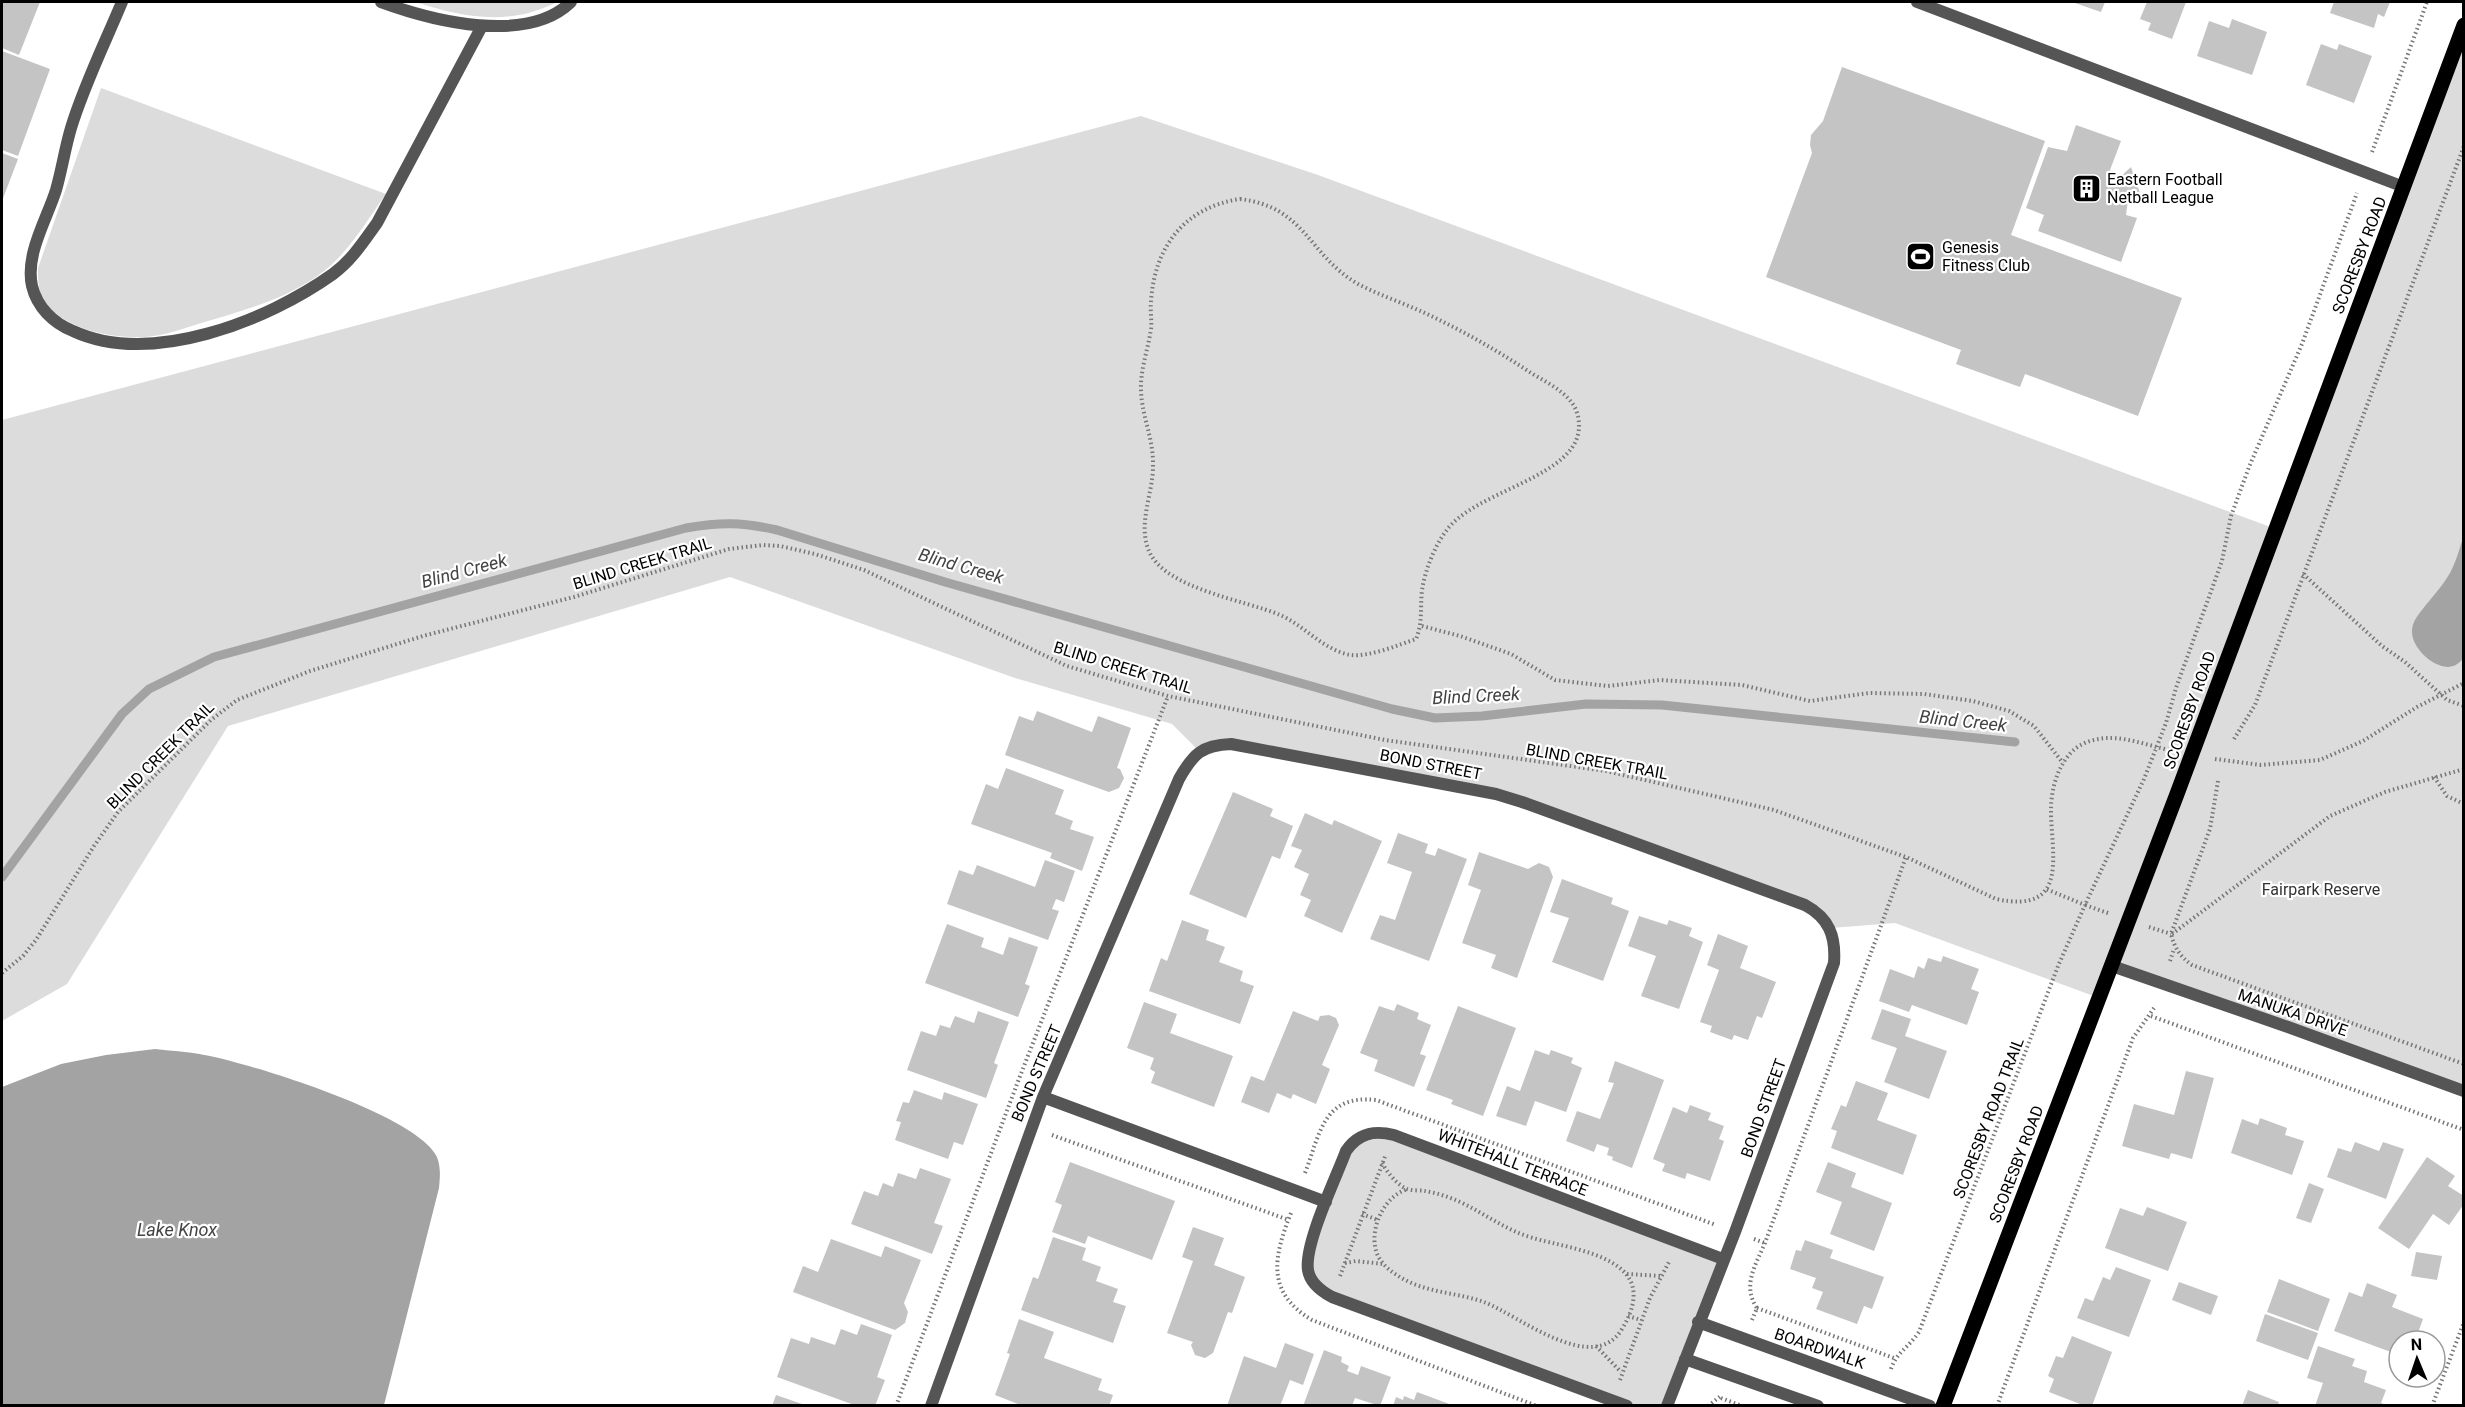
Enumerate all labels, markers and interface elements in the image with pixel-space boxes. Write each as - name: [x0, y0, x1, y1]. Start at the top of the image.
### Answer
- place label: Eastern Football Netball League: [2107, 170, 2223, 207]
- building icon: Eastern Football Netball League: [2070, 172, 2102, 204]
- street label: SCORESBY ROAD: [2328, 194, 2391, 317]
- place label: Genesis Fitness Club: [1942, 238, 2030, 275]
- sports icon: Genesis Fitness Club: [1905, 240, 1937, 272]
- street label: BLIND CREEK TRAIL: [571, 533, 714, 594]
- water label: Blind Creek: [916, 543, 1007, 588]
- water label: Blind Creek: [419, 549, 510, 592]
- street label: BLIND CREEK TRAIL: [1051, 637, 1195, 698]
- street label: SCORESBY ROAD: [2159, 649, 2220, 772]
- water label: Blind Creek: [1432, 683, 1521, 708]
- street label: BLIND CREEK TRAIL: [103, 698, 218, 813]
- water label: Blind Creek: [1918, 705, 2009, 736]
- street label: BLIND CREEK TRAIL: [1524, 740, 1670, 783]
- street label: BOND STREET: [1378, 745, 1484, 784]
- park label: Fairpark Reserve: [2262, 880, 2380, 899]
- street label: MANUKA DRIVE: [2235, 985, 2350, 1040]
- street label: BOND STREET: [1007, 1021, 1066, 1125]
- street label: SCORESBY ROAD TRAIL: [1948, 1035, 2028, 1201]
- street label: BOND STREET: [1737, 1056, 1790, 1160]
- street label: SCORESBY ROAD: [1985, 1103, 2047, 1225]
- street label: WHITEHALL TERRACE: [1435, 1125, 1591, 1200]
- water label: Lake Knox: [137, 1219, 217, 1240]
- street label: BOARDWALK: [1772, 1324, 1869, 1373]
- north arrow: [2387, 1329, 2447, 1389]
- text: N: [2411, 1335, 2422, 1354]

